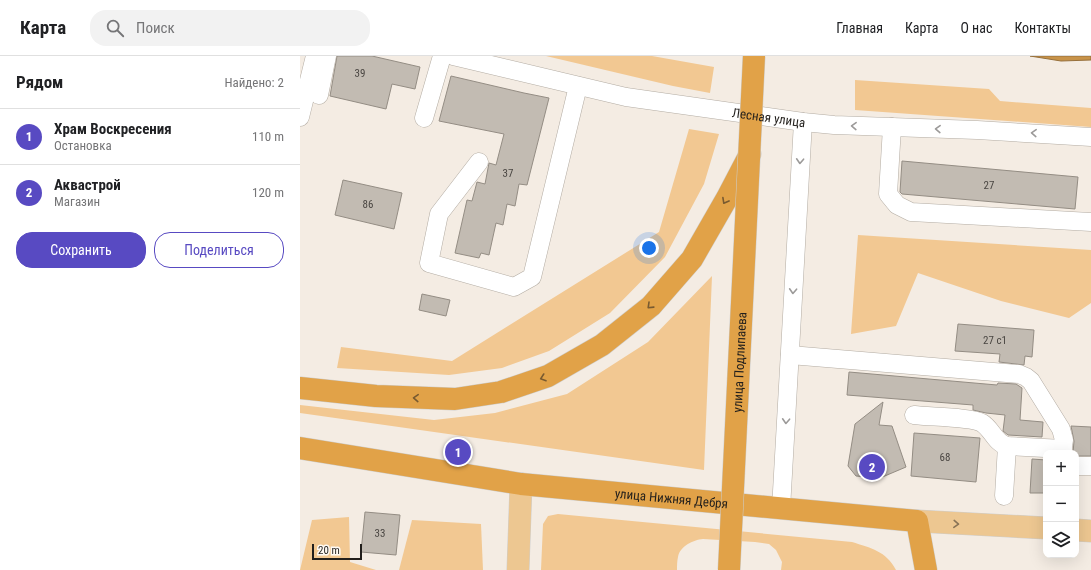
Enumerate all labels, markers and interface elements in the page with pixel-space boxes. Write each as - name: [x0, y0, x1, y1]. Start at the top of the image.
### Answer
- search box: [90, 10, 370, 46]
- text: Карта: [20, 16, 66, 39]
- icon: search: [104, 17, 126, 39]
- text: Поиск: [136, 19, 175, 37]
- text: Главная: [836, 20, 883, 36]
- text: Карта: [905, 20, 938, 36]
- text: О нас: [960, 20, 992, 36]
- text: Контакты: [1014, 20, 1071, 36]
- house number: 39: [355, 67, 365, 80]
- text: Рядом: [16, 72, 63, 92]
- text: Найдено: 2: [224, 75, 284, 90]
- street label: Лесная улица: [731, 105, 806, 130]
- text: Храм Воскресения: [54, 120, 172, 138]
- one-way arrow: [851, 122, 857, 130]
- one-way arrow: [935, 124, 941, 133]
- text: 1: [26, 129, 32, 144]
- text: 110 m: [252, 129, 284, 144]
- one-way arrow: [1031, 129, 1037, 137]
- text: Остановка: [54, 138, 112, 153]
- one-way arrow: [796, 158, 805, 164]
- house number: 37: [503, 167, 513, 180]
- text: Аквастрой: [54, 176, 121, 194]
- house number: 27: [984, 179, 994, 192]
- text: 2: [26, 185, 32, 200]
- text: 120 m: [252, 185, 284, 200]
- text: Магазин: [54, 194, 100, 209]
- one-way arrow: [722, 197, 729, 204]
- house number: 86: [363, 198, 373, 211]
- button: Сохранить: [16, 232, 146, 268]
- button: Поделиться: [154, 232, 284, 268]
- your location: [639, 238, 659, 258]
- one-way arrow: [789, 288, 798, 294]
- one-way arrow: [647, 301, 655, 309]
- street label: улица Подлипаева: [729, 312, 749, 413]
- house number: 27 с1: [983, 334, 1007, 347]
- one-way arrow: [539, 373, 546, 382]
- one-way arrow: [413, 393, 419, 402]
- one-way arrow: [782, 418, 790, 424]
- pin: 1: [445, 437, 471, 467]
- map controls: [1043, 450, 1079, 558]
- button: +: [1043, 450, 1079, 486]
- house number: 68: [940, 451, 950, 464]
- pin: 2: [859, 452, 885, 482]
- street label: улица Нижняя Дебря: [614, 485, 729, 511]
- button: −: [1043, 486, 1079, 522]
- one-way arrow: [952, 519, 959, 528]
- button: layers: [1043, 522, 1079, 558]
- house number: 33: [375, 527, 385, 540]
- scale bar: [312, 542, 362, 561]
- text: 20 m: [318, 544, 340, 557]

